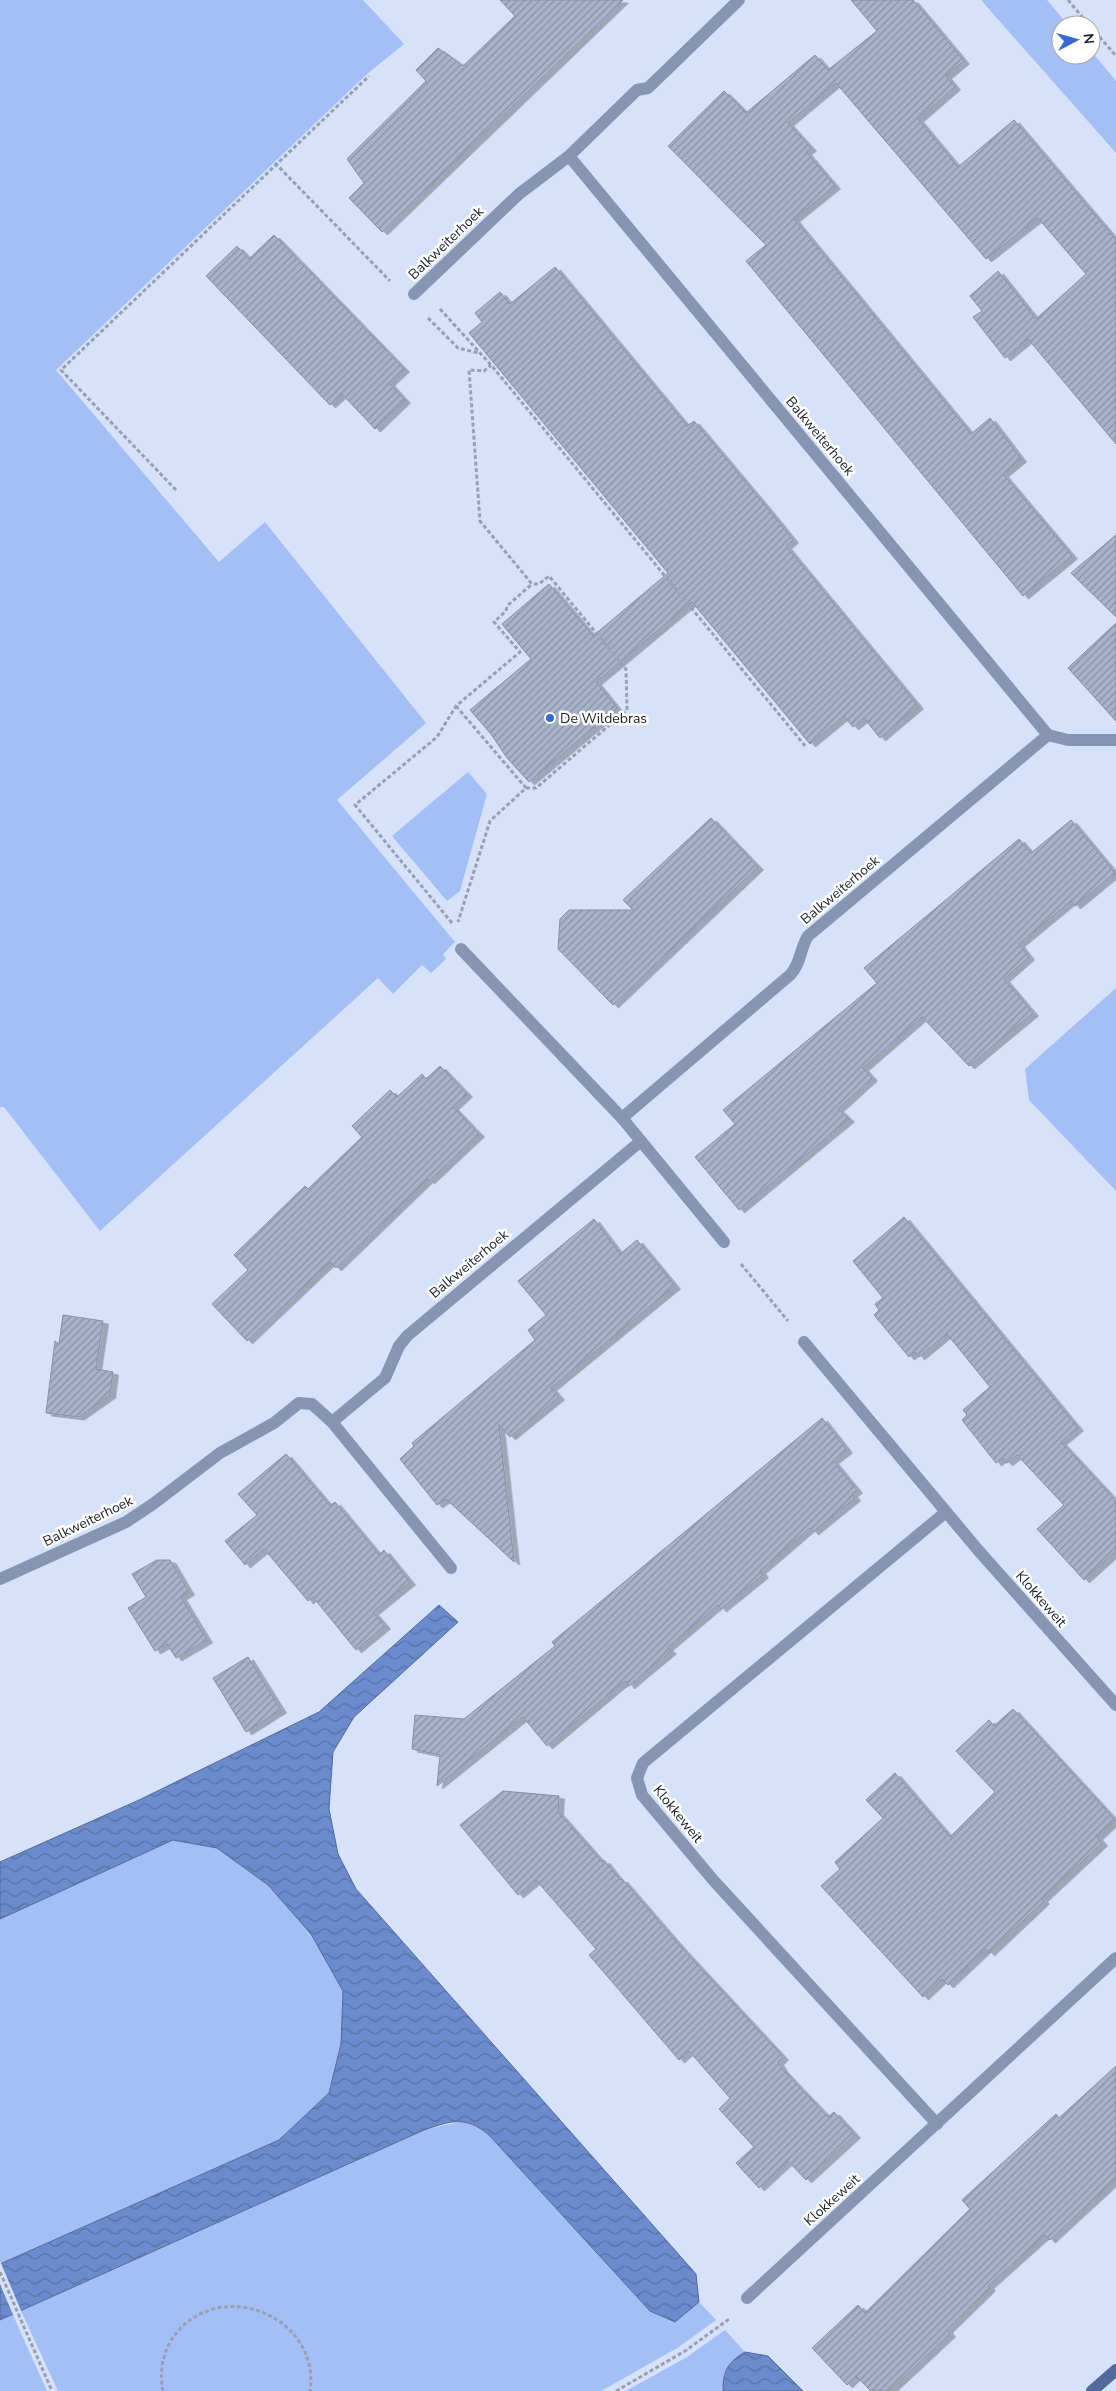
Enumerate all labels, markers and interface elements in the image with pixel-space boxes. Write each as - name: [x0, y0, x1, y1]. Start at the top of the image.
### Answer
- north arrow: [1051, 15, 1101, 65]
- text: N: [1078, 32, 1098, 45]
- street label: Balkweiterhoek: [404, 202, 488, 284]
- street label: Balkweiterhoek: [781, 392, 859, 480]
- place label: De Wildebras: [560, 709, 647, 728]
- marker: De Wildebras: [544, 712, 556, 724]
- street label: Balkweiterhoek: [796, 851, 884, 929]
- street label: Balkweiterhoek: [425, 1225, 513, 1303]
- street label: Balkweiterhoek: [40, 1491, 137, 1551]
- street label: Klokkeweit: [1011, 1567, 1071, 1631]
- street label: Klokkeweit: [649, 1781, 707, 1847]
- street label: Klokkeweit: [800, 2170, 864, 2230]

